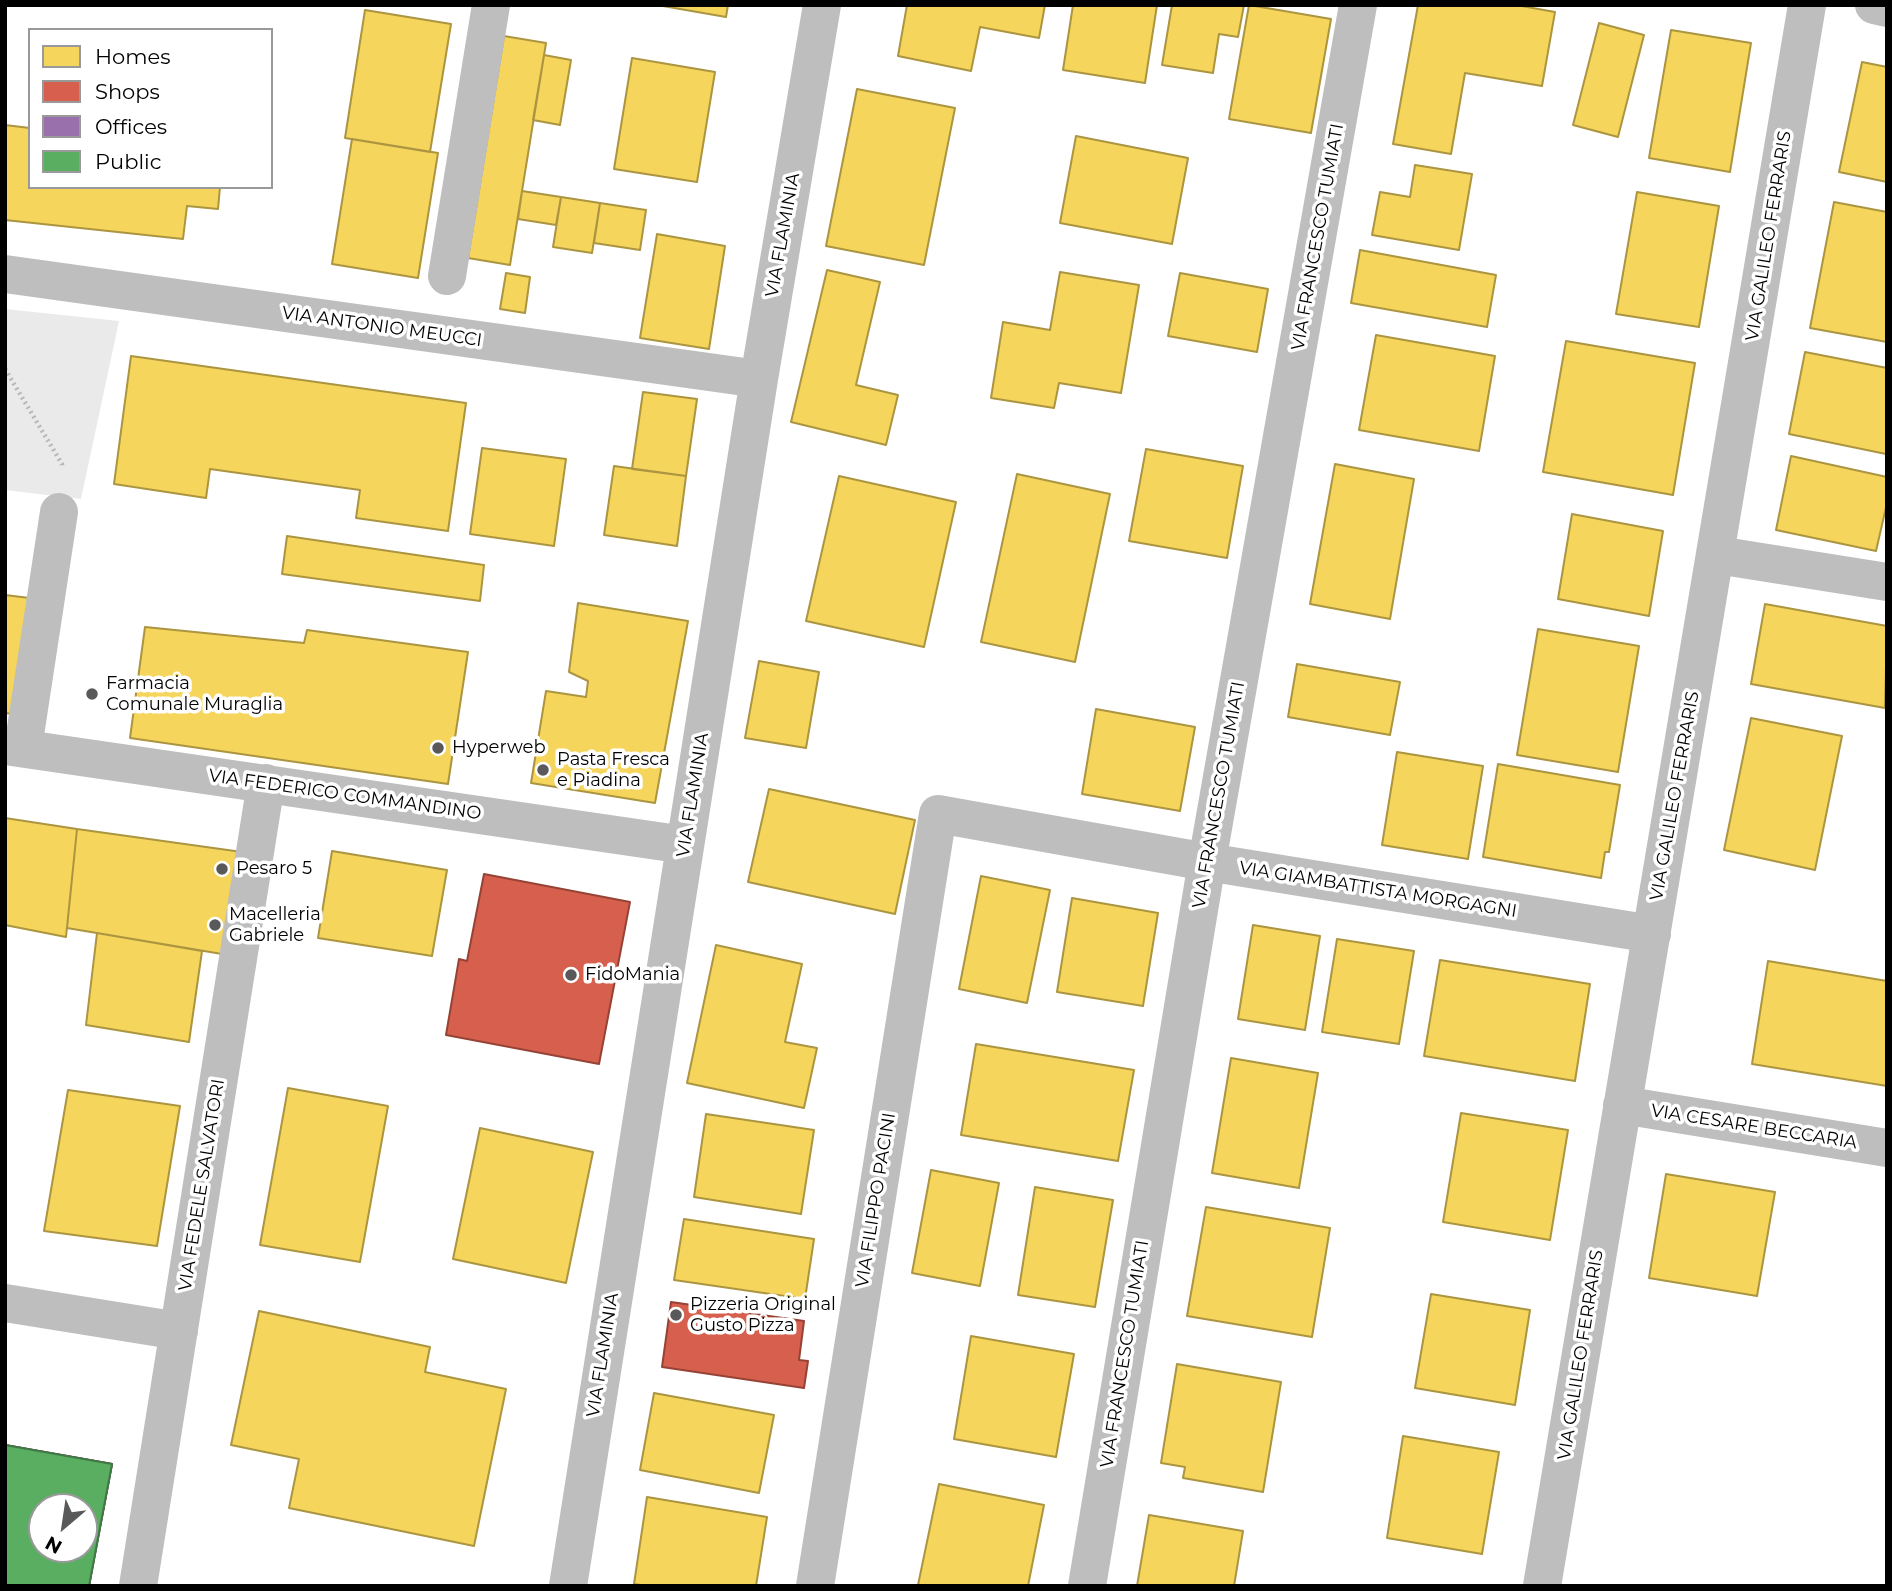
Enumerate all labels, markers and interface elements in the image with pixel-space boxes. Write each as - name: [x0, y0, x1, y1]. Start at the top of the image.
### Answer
- legend: [28, 28, 273, 189]
- text: Homes: [95, 44, 170, 69]
- text: Shops: [95, 79, 160, 104]
- text: Offices: [95, 114, 167, 139]
- street label: VIA FRANCESCO TUMIATI: [1287, 122, 1349, 352]
- street label: VIA GALILEO FERRARIS: [1742, 129, 1796, 343]
- text: Public: [95, 149, 162, 174]
- street label: VIA FLAMINIA: [761, 171, 805, 299]
- street label: VIA ANTONIO MEUCCI: [281, 302, 483, 352]
- place label: Farmacia Comunale Muraglia: [106, 673, 283, 716]
- street label: VIA FRANCESCO TUMIATI: [1188, 680, 1250, 910]
- marker: Farmacia Comunale Muraglia: [84, 686, 100, 702]
- street label: VIA GALILEO FERRARIS: [1646, 689, 1704, 903]
- street label: VIA FLAMINIA: [672, 731, 714, 859]
- place label: Hyperweb: [452, 737, 546, 759]
- marker: Hyperweb: [430, 740, 446, 756]
- place label: Pasta Fresca e Piadina: [557, 749, 670, 792]
- marker: Pasta Fresca e Piadina: [535, 762, 551, 778]
- street label: VIA FEDERICO COMMANDINO: [207, 765, 483, 825]
- street label: VIA GIAMBATTISTA MORGAGNI: [1238, 857, 1518, 923]
- place label: Pesaro 5: [236, 858, 312, 880]
- marker: Pesaro 5: [214, 861, 230, 877]
- place label: Macelleria Gabriele: [229, 904, 321, 946]
- marker: Macelleria Gabriele: [207, 917, 223, 933]
- place label: FidoMania: [585, 964, 680, 986]
- marker: FidoMania: [563, 967, 579, 983]
- street label: VIA FEDELE SALVATORI: [175, 1077, 229, 1293]
- street label: VIA CESARE BECCARIA: [1649, 1100, 1859, 1154]
- street label: VIA FILIPPO PACINI: [852, 1111, 900, 1289]
- street label: VIA FRANCESCO TUMIATI: [1096, 1239, 1154, 1469]
- street label: VIA GALILEO FERRARIS: [1554, 1248, 1608, 1462]
- street label: VIA FLAMINIA: [582, 1291, 624, 1419]
- place label: Pizzeria Original Gusto Pizza: [690, 1294, 836, 1336]
- marker: Pizzeria Original Gusto Pizza: [668, 1307, 684, 1323]
- north arrow: [28, 1493, 98, 1563]
- text: N: [41, 1531, 66, 1559]

